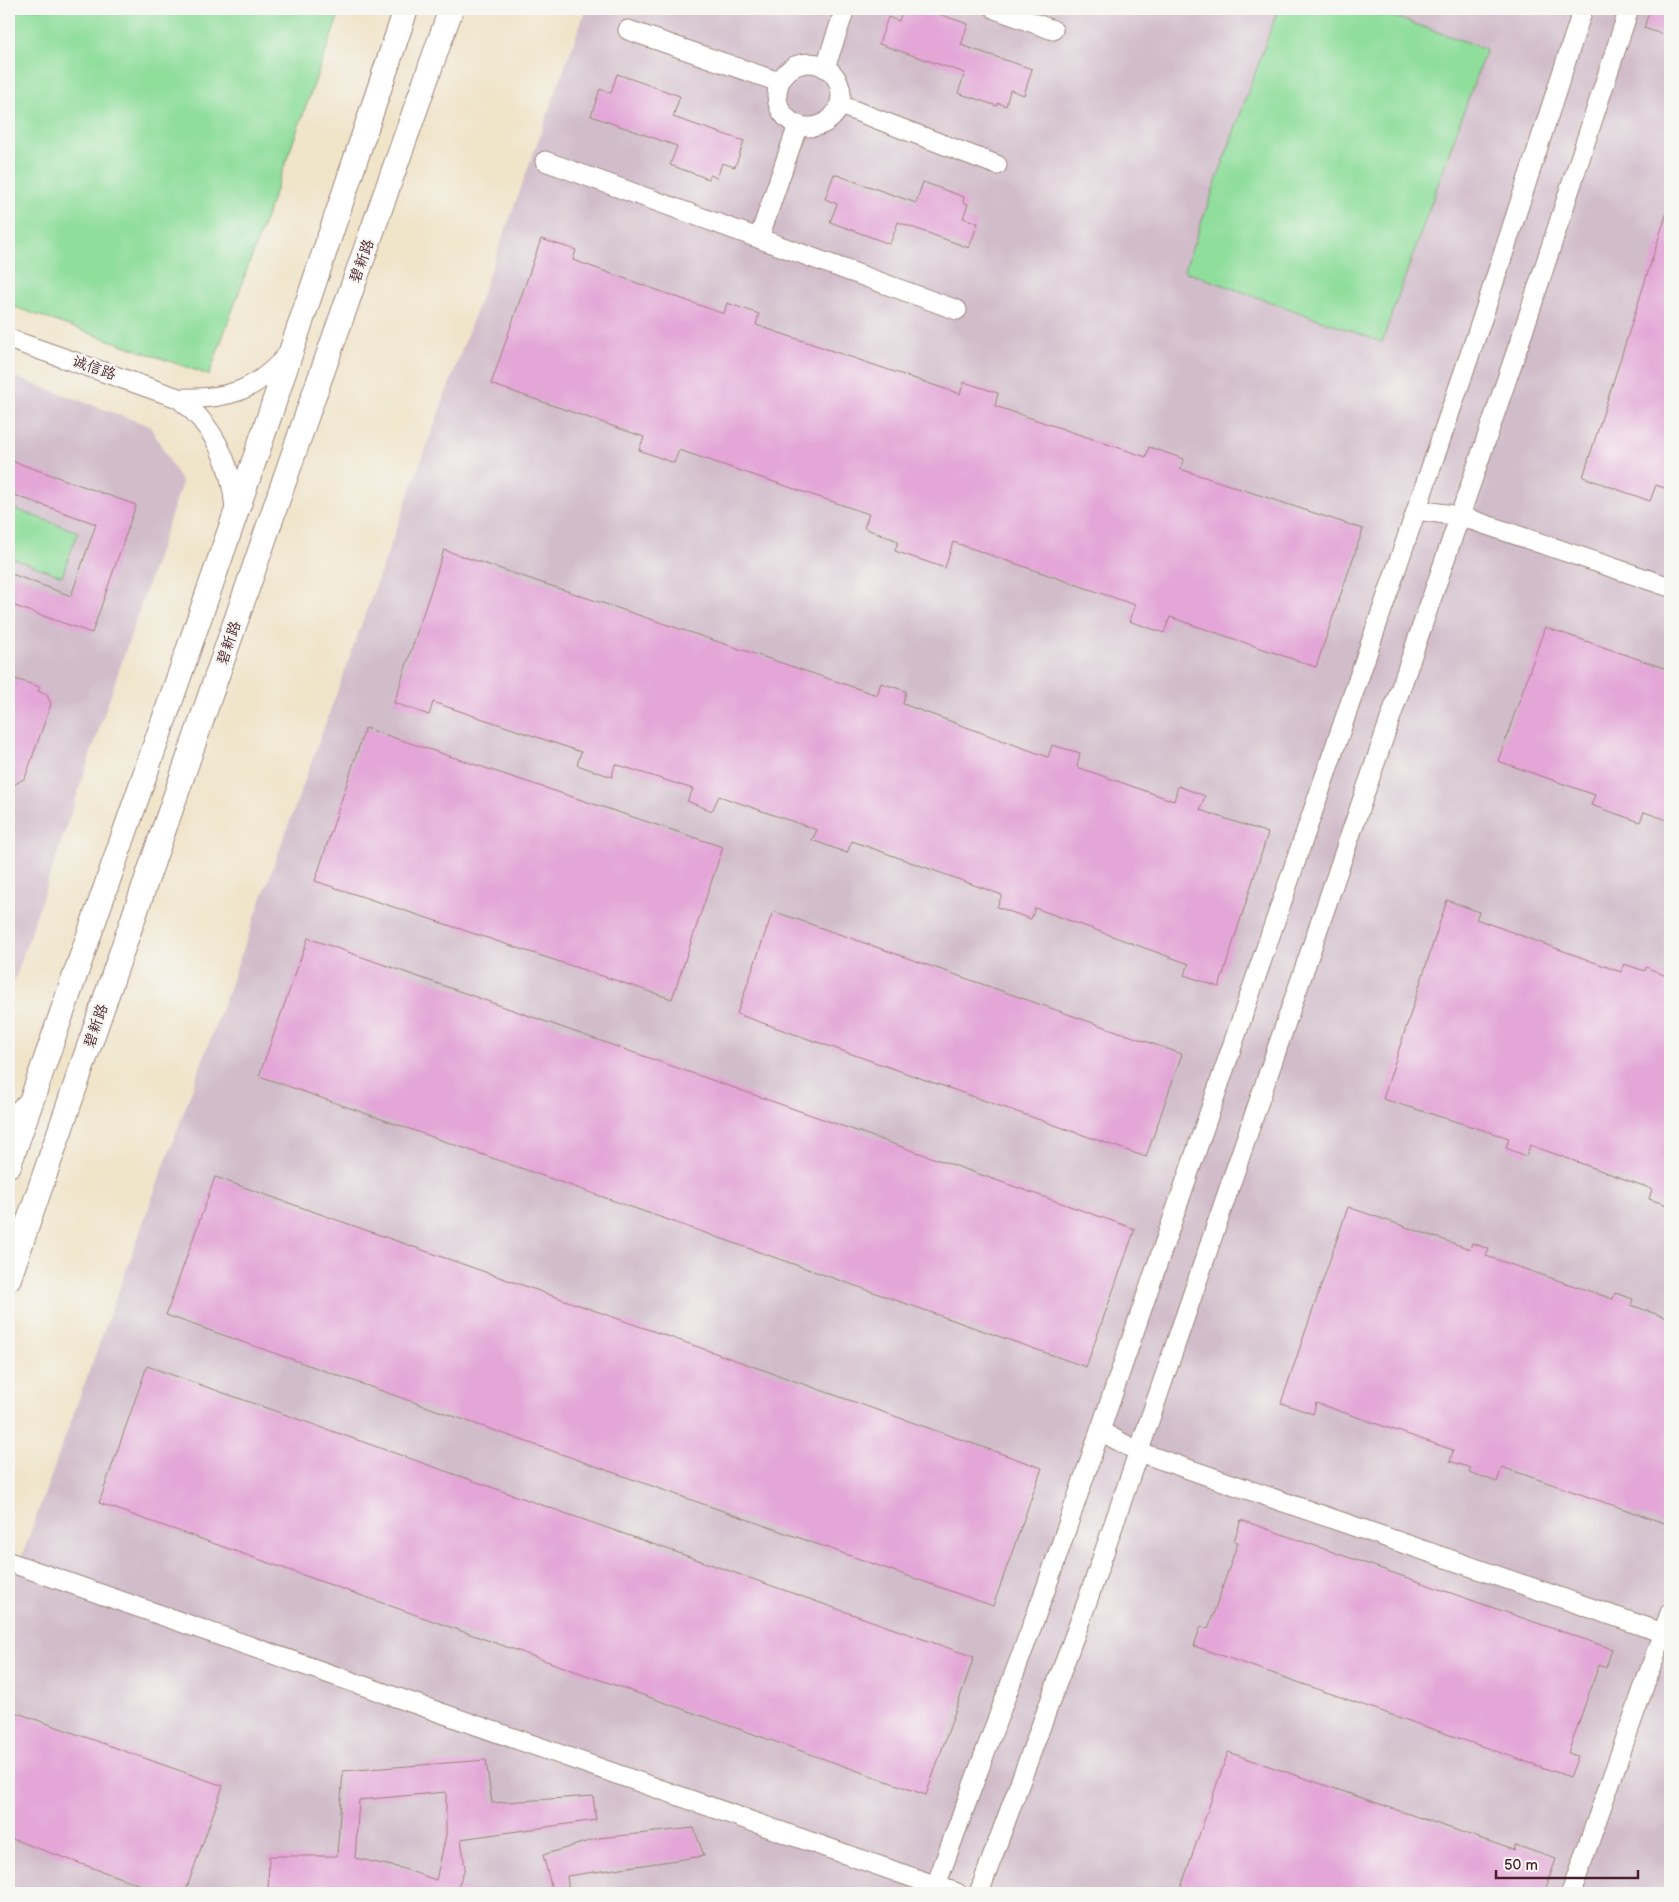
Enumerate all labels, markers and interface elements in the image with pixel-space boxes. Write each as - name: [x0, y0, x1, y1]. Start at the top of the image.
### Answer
- street label: 碧新路: [345, 237, 379, 285]
- street label: 诚信路: [70, 352, 118, 384]
- street label: 碧新路: [213, 619, 245, 667]
- street label: 碧新路: [80, 1002, 112, 1050]
- scale bar: [1496, 1847, 1639, 1879]
- text: 50 m: [1504, 1856, 1538, 1875]

